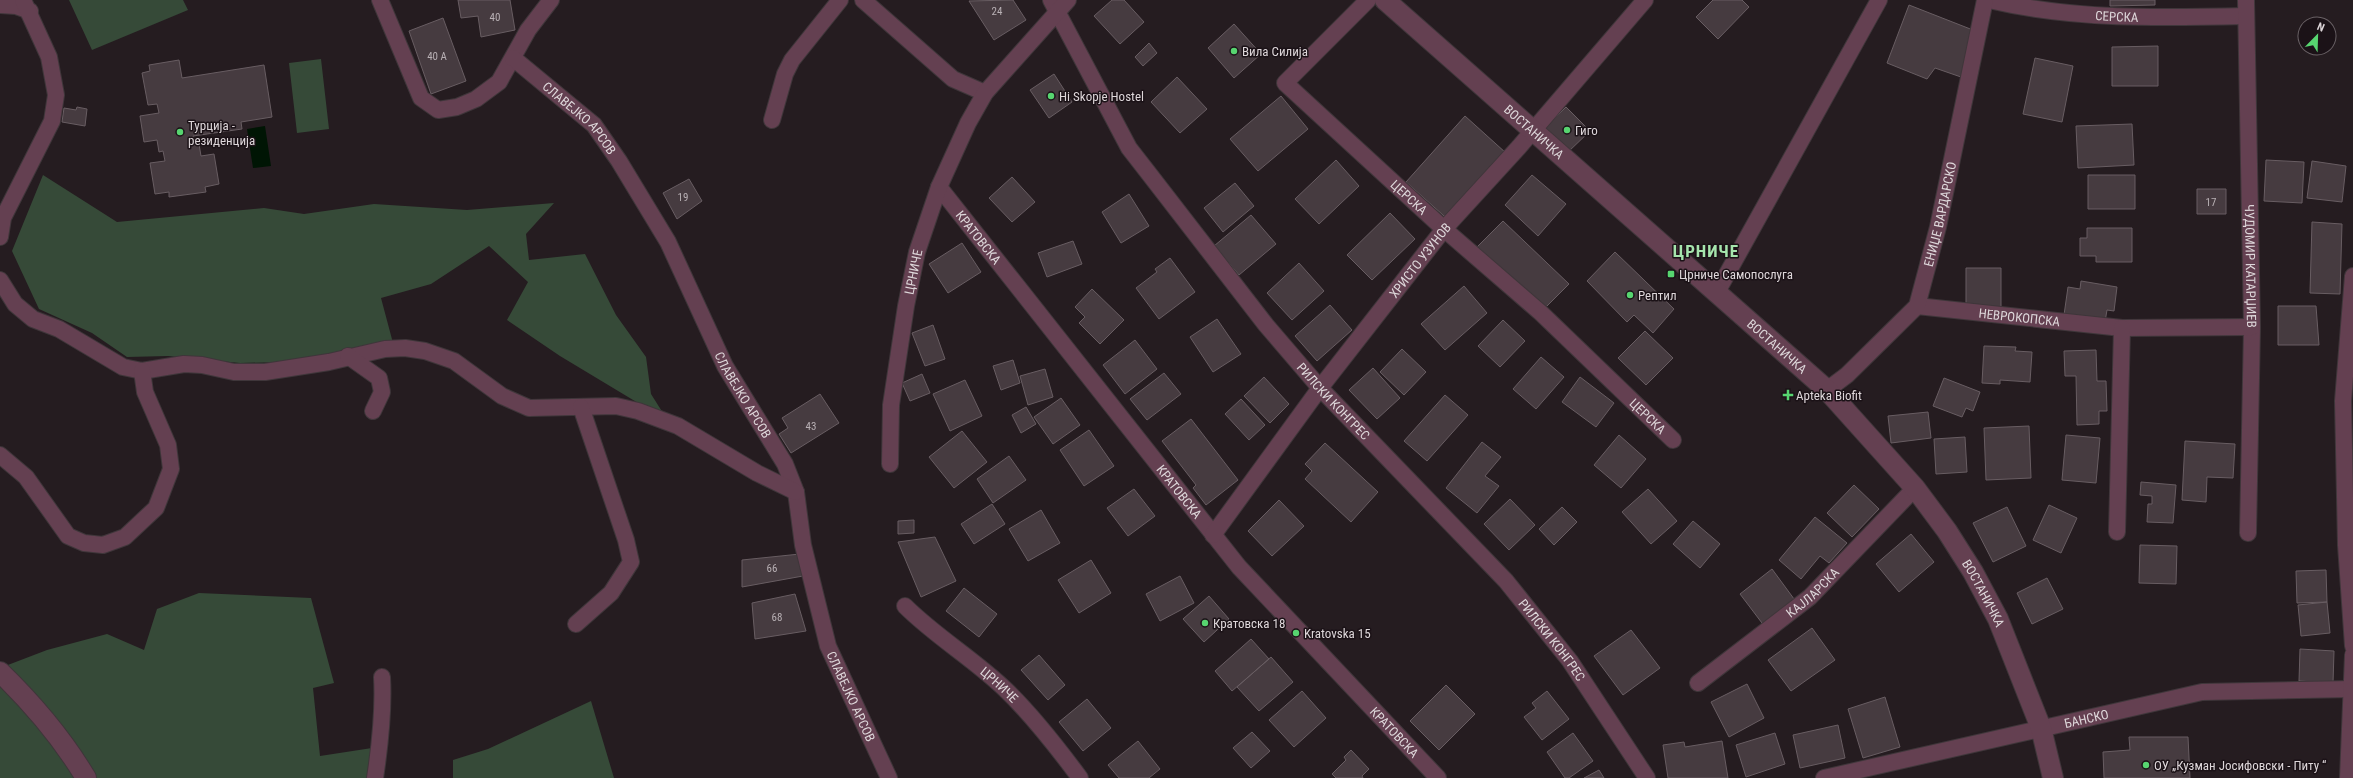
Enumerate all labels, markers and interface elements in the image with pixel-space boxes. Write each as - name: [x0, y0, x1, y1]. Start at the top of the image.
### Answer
- house number: 24: [992, 5, 1003, 18]
- street label: СЕРСКА: [2095, 8, 2139, 25]
- house number: 40: [490, 11, 500, 24]
- north arrow: [2297, 16, 2337, 56]
- text: N: [2315, 20, 2327, 35]
- place label: Вила Силија: [1242, 44, 1308, 59]
- marker: Вила Силија: [1229, 46, 1239, 56]
- house number: 40 А: [427, 50, 448, 63]
- street label: СЛАВЕЈКО АРСОВ: [540, 79, 619, 157]
- place label: Hi Skopje Hostel: [1059, 89, 1144, 104]
- marker: Hi Skopje Hostel: [1046, 91, 1056, 101]
- street label: ВОСТАНИЧКА: [1501, 102, 1567, 163]
- place label: Турција - резиденција: [188, 118, 255, 148]
- place label: Гиго: [1575, 123, 1598, 138]
- marker: Гиго: [1562, 125, 1572, 135]
- marker: Турција - резиденција: [175, 127, 185, 137]
- street label: ЕНИЏЕ ВАРДАРСКО: [1921, 160, 1959, 268]
- street label: ЦЕРСКА: [1388, 177, 1431, 218]
- house number: 19: [678, 191, 688, 204]
- house number: 17: [2206, 196, 2216, 209]
- street label: ЧУДОМИР КАТАРЏИЕВ: [2242, 204, 2259, 328]
- street label: КРАТОВСКА: [953, 208, 1004, 268]
- street label: ХРИСТО УЗУНОВ: [1386, 220, 1454, 301]
- district label: ЦРНИЧЕ: [1673, 241, 1739, 261]
- street label: ЦРНИЧЕ: [902, 248, 925, 296]
- place label: Црниче Самопослуга: [1679, 267, 1793, 282]
- marker: Црниче Самопослуга: [1666, 269, 1676, 279]
- place label: Рептил: [1638, 288, 1677, 303]
- marker: Рептил: [1625, 290, 1635, 300]
- street label: НЕВРОКОПСКА: [1978, 306, 2061, 329]
- street label: ВОСТАНИЧКА: [1744, 316, 1810, 377]
- street label: СЛАВЕЈКО АРСОВ: [711, 349, 774, 441]
- street label: РИЛСКИ КОНГРЕС: [1294, 360, 1373, 443]
- place label: Apteka Biofit: [1796, 388, 1862, 403]
- marker: Apteka Biofit: [1783, 390, 1793, 400]
- street label: ЦЕРСКА: [1627, 396, 1669, 437]
- house number: 43: [806, 420, 816, 433]
- street label: КРАТОВСКА: [1153, 462, 1205, 522]
- street label: ВОСТАНИЧКА: [1959, 557, 2008, 630]
- house number: 66: [767, 562, 777, 575]
- street label: КАЈЛАРСКА: [1783, 565, 1842, 621]
- street label: РИЛСКИ КОНГРЕС: [1515, 596, 1588, 684]
- house number: 68: [772, 611, 782, 624]
- place label: Кратовска 18: [1213, 616, 1285, 631]
- marker: Кратовска 18: [1200, 618, 1210, 628]
- place label: Kratovska 15: [1304, 626, 1371, 641]
- marker: Kratovska 15: [1291, 628, 1301, 638]
- street label: СЛАВЕЈКО АРСОВ: [823, 649, 878, 744]
- street label: ЦРНИЧЕ: [977, 664, 1021, 706]
- street label: КРАТОВСКА: [1367, 704, 1422, 761]
- street label: БАНСКО: [2063, 706, 2110, 731]
- place label: ОУ „Кузман Јосифовски - Питу “: [2154, 758, 2327, 773]
- marker: ОУ „Кузман Јосифовски - Питу “: [2141, 760, 2151, 770]

